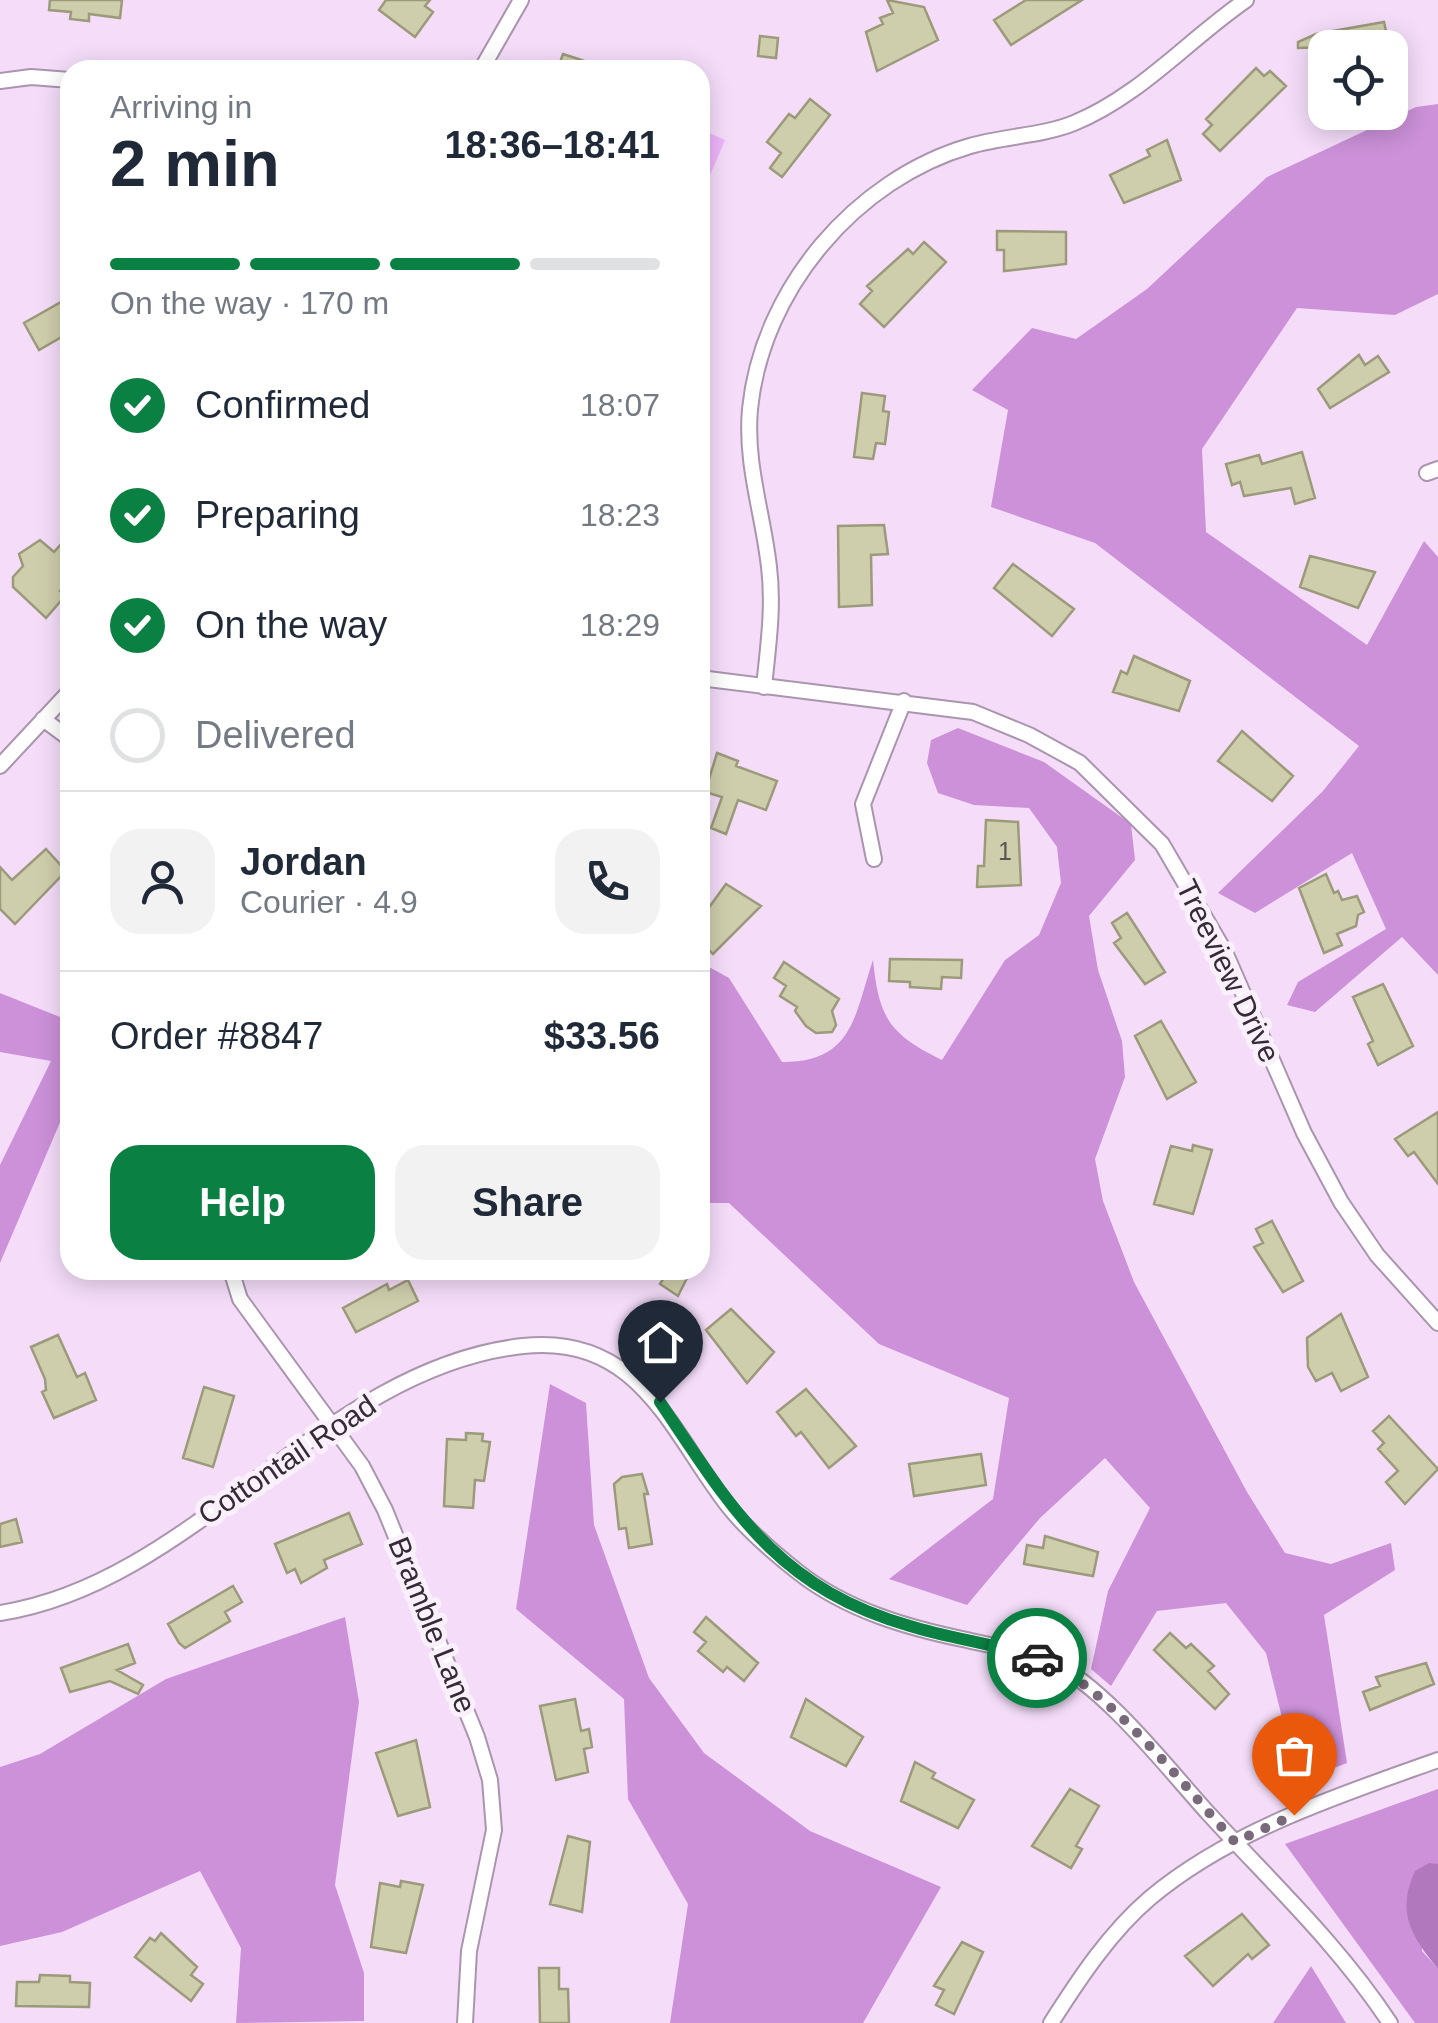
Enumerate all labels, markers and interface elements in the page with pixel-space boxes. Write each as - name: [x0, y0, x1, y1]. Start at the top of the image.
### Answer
- map controls: [1308, 30, 1408, 130]
- button: locate: [1308, 30, 1408, 130]
- text: Arriving in: [110, 89, 252, 125]
- text: 18:36–18:41: [444, 124, 660, 166]
- text: 2 min: [110, 127, 280, 200]
- text: On the way · 170 m: [110, 285, 389, 321]
- icon: check: [110, 378, 165, 433]
- text: Confirmed: [195, 384, 370, 426]
- text: 18:07: [580, 387, 660, 423]
- icon: check: [110, 488, 165, 543]
- text: Preparing: [195, 494, 360, 536]
- text: 18:23: [580, 497, 660, 533]
- icon: check: [110, 598, 165, 653]
- text: On the way: [195, 604, 387, 646]
- text: 18:29: [580, 607, 660, 643]
- text: Delivered: [195, 714, 356, 756]
- button: person: [110, 829, 215, 934]
- button: phone: [555, 829, 660, 934]
- house number: 1: [998, 837, 1012, 865]
- text: Jordan: [240, 841, 367, 883]
- street label: Treeview Drive: [1170, 874, 1287, 1067]
- text: Courier · 4.9: [240, 884, 418, 920]
- text: Order #8847: [110, 1015, 323, 1057]
- text: $33.56: [544, 1015, 660, 1057]
- button: Help: [110, 1145, 375, 1260]
- button: Share: [395, 1145, 660, 1260]
- pin: [618, 1300, 703, 1403]
- icon: home: [633, 1315, 688, 1370]
- street label: Cottontail Road: [192, 1388, 382, 1531]
- street label: Bramble Lane: [382, 1532, 483, 1718]
- courier: [987, 1608, 1087, 1708]
- icon: car: [1010, 1631, 1065, 1686]
- pin: [1252, 1713, 1337, 1816]
- icon: bag: [1267, 1728, 1322, 1783]

